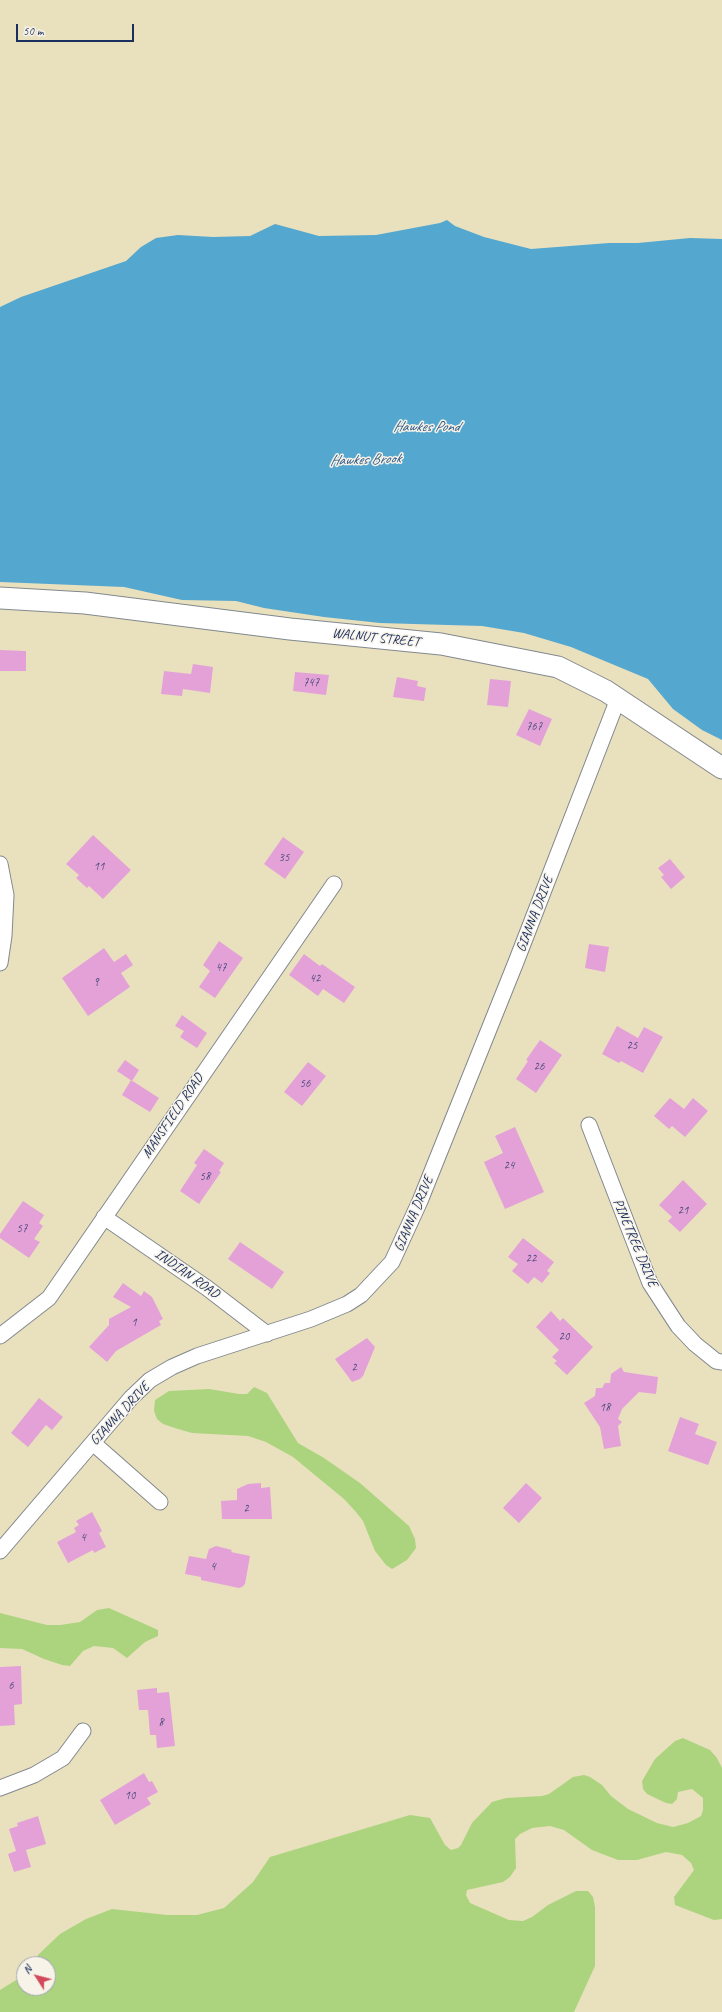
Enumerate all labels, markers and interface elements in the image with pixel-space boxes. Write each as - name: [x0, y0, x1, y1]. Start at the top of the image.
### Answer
- scale bar: [18, 16, 136, 42]
- text: 50 m: [23, 23, 43, 39]
- water label: Hawkes Pond: [393, 418, 459, 436]
- water label: Hawkes Brook: [329, 450, 401, 470]
- street label: WALNUT STREET: [331, 625, 421, 651]
- house number: 747: [303, 676, 319, 690]
- house number: 767: [526, 720, 542, 734]
- house number: 35: [279, 851, 289, 865]
- house number: 11: [94, 860, 104, 874]
- street label: GIANNA DRIVE: [513, 874, 557, 954]
- house number: 47: [216, 961, 226, 975]
- house number: 42: [310, 972, 320, 986]
- house number: 9: [93, 976, 99, 990]
- house number: 25: [627, 1039, 637, 1053]
- house number: 26: [534, 1060, 544, 1074]
- street label: MANSFIELD ROAD: [139, 1071, 207, 1161]
- house number: 56: [300, 1077, 310, 1091]
- house number: 24: [504, 1159, 514, 1173]
- house number: 58: [200, 1170, 210, 1184]
- street label: GIANNA DRIVE: [391, 1174, 437, 1254]
- street label: PINETREE DRIVE: [609, 1196, 661, 1290]
- house number: 21: [678, 1204, 688, 1218]
- house number: 57: [17, 1222, 27, 1236]
- street label: INDIAN ROAD: [151, 1246, 223, 1302]
- house number: 22: [526, 1252, 536, 1266]
- house number: 1: [131, 1316, 137, 1330]
- house number: 20: [559, 1330, 569, 1344]
- house number: 2: [351, 1361, 357, 1375]
- street label: GIANNA DRIVE: [87, 1379, 153, 1449]
- house number: 18: [600, 1401, 610, 1415]
- house number: 2: [243, 1502, 249, 1516]
- house number: 4: [80, 1531, 86, 1545]
- house number: 4: [210, 1560, 216, 1574]
- house number: 6: [8, 1679, 14, 1693]
- house number: 8: [158, 1716, 164, 1730]
- house number: 10: [125, 1789, 135, 1803]
- north arrow: [16, 1956, 56, 1996]
- text: N: [19, 1963, 35, 1976]

